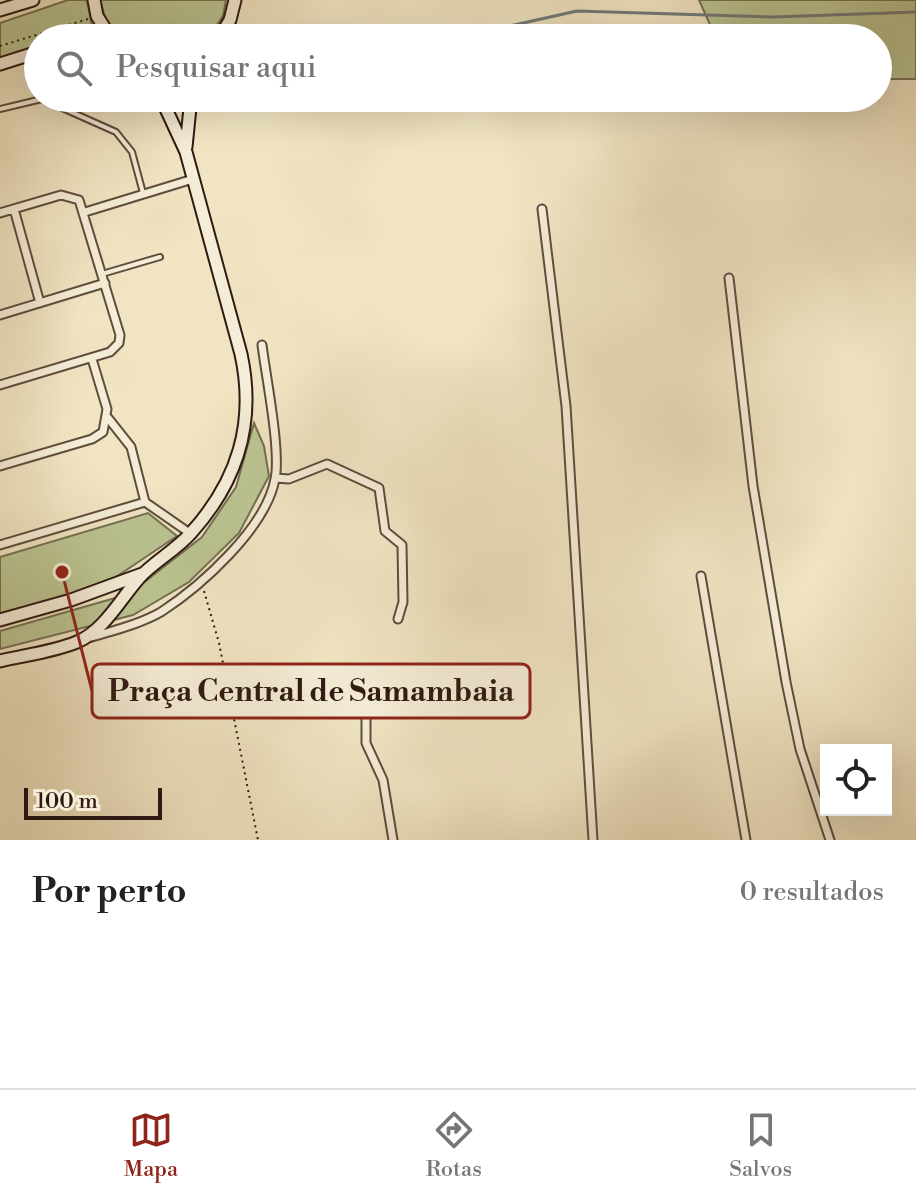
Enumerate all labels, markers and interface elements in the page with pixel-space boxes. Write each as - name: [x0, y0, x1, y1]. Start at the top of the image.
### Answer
- search box: [24, 24, 892, 112]
- icon: search: [52, 46, 96, 90]
- text: Pesquisar aqui: [116, 49, 317, 87]
- callout: Praça Central de Samambaia: [92, 664, 530, 718]
- text: Praça Central de Samambaia: [108, 673, 515, 711]
- map controls: [820, 744, 892, 816]
- button: locate: [820, 744, 892, 816]
- scale bar: [24, 784, 162, 820]
- text: 100 m: [36, 788, 98, 815]
- text: Por perto: [32, 871, 187, 913]
- text: 0 resultados: [740, 876, 884, 908]
- tab: Mapa: [124, 1108, 178, 1183]
- tab: Rotas: [426, 1108, 482, 1183]
- tab: Salvos: [729, 1108, 792, 1183]

